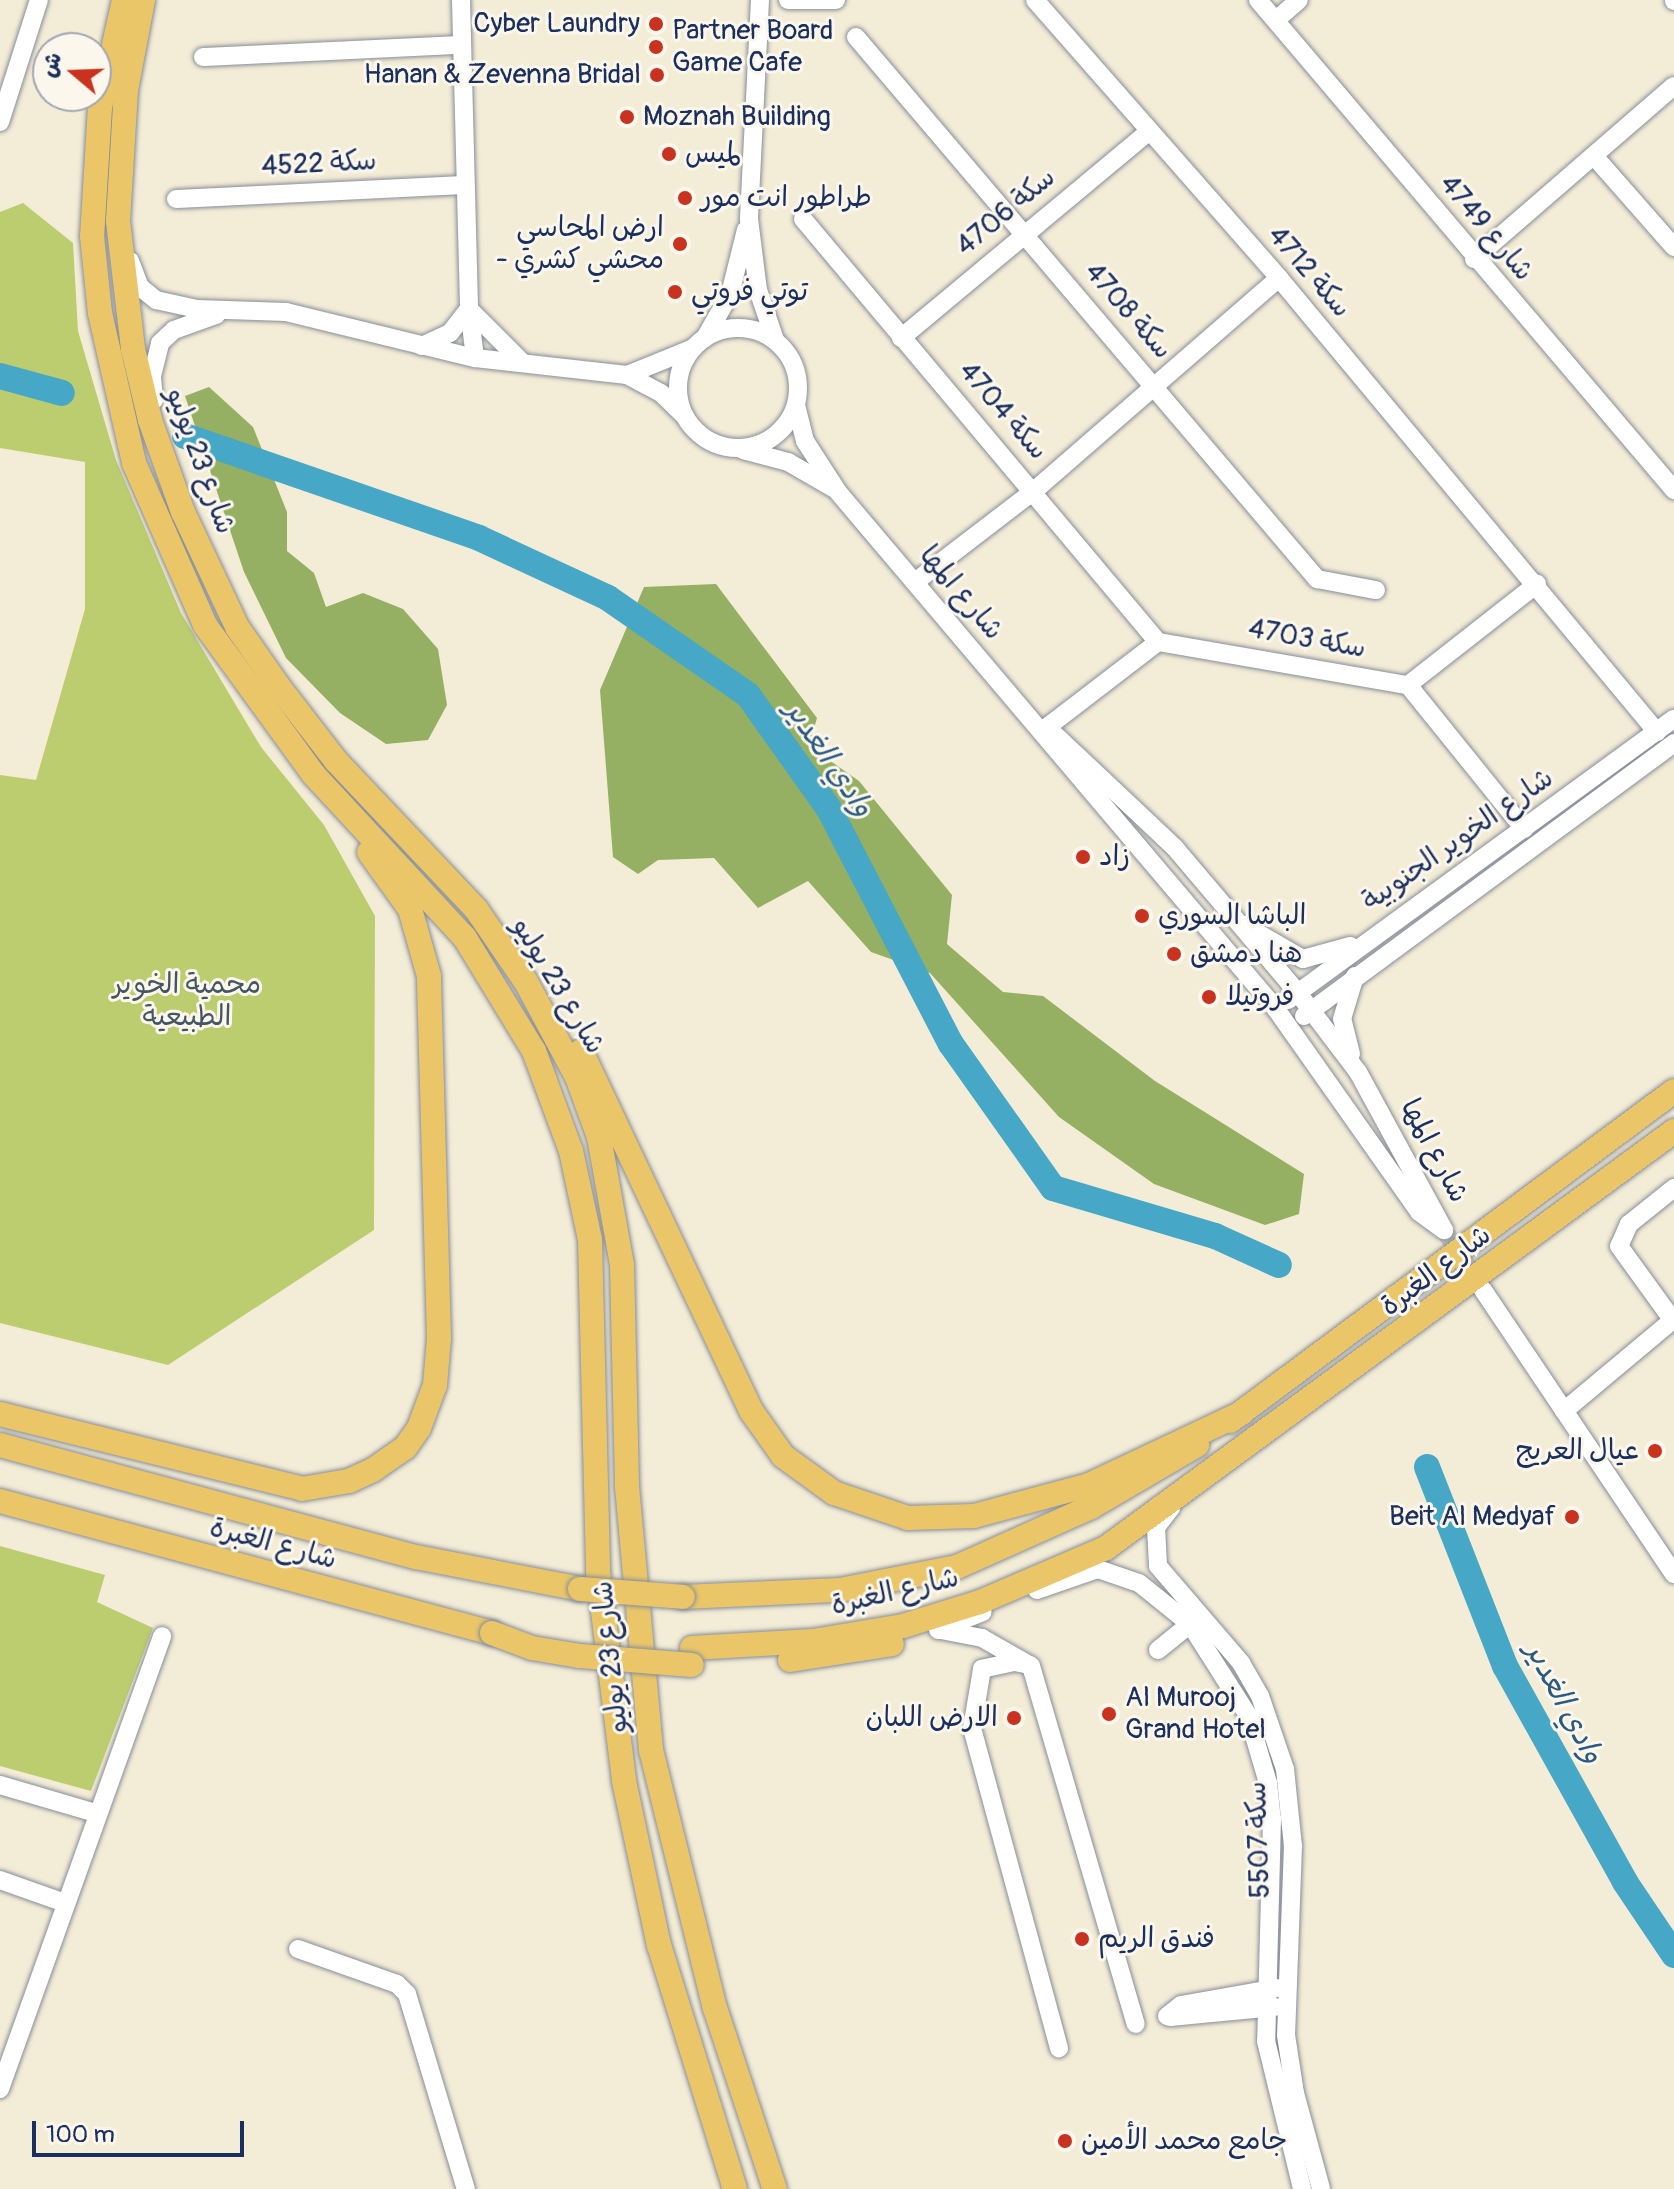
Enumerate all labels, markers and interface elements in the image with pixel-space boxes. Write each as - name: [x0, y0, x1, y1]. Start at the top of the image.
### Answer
- place label: Cyber Laundry: [473, 7, 640, 41]
- place label: Partner Board Game Cafe: [672, 14, 833, 80]
- marker: Cyber Laundry: [647, 15, 665, 33]
- north arrow: [32, 32, 112, 112]
- marker: Partner Board Game Cafe: [647, 38, 665, 56]
- text: ش: [34, 49, 68, 81]
- place label: Hanan & Zevenna Bridal: [364, 58, 641, 92]
- marker: Hanan & Zevenna Bridal: [648, 66, 666, 84]
- place label: Moznah Building: [643, 100, 831, 134]
- marker: Moznah Building: [618, 108, 636, 126]
- place label: لميس: [685, 137, 741, 171]
- street label: سكة 4522: [260, 144, 378, 184]
- marker: لميس: [660, 145, 678, 163]
- street label: 4706 سكة: [950, 161, 1062, 263]
- street label: 4749 شارع: [1432, 168, 1540, 288]
- place label: طراطور انت مور: [701, 181, 872, 215]
- marker: طراطور انت مور: [676, 189, 694, 207]
- place label: ارض المحاسي - محشي كشري: [496, 211, 664, 277]
- street label: سكة 4712: [1260, 219, 1358, 325]
- marker: ارض المحاسي - محشي كشري: [671, 235, 689, 253]
- street label: سكة 4708: [1077, 256, 1179, 366]
- place label: توتي فروتي: [691, 275, 808, 309]
- marker: توتي فروتي: [666, 283, 684, 301]
- street label: سكة 4704: [951, 355, 1055, 467]
- street label: شارع 23 يوليو: [158, 383, 242, 539]
- street label: شارع المها: [912, 539, 1010, 647]
- street label: 4703 سكة: [1246, 612, 1368, 666]
- water label: وادي الغدير: [777, 694, 881, 824]
- street label: شارع الخوير الجنوبية: [1356, 761, 1560, 919]
- place label: زاد: [1099, 840, 1130, 874]
- marker: زاد: [1074, 848, 1092, 866]
- place label: الباشا السوري: [1158, 899, 1306, 933]
- marker: الباشا السوري: [1133, 907, 1151, 925]
- street label: شارع 23 يوليو: [504, 912, 612, 1060]
- place label: هنا دمشق: [1190, 937, 1302, 971]
- marker: هنا دمشق: [1165, 945, 1183, 963]
- park label: محمية الخوير الطبيعية: [113, 968, 261, 1034]
- place label: فروتيلا: [1225, 980, 1294, 1014]
- marker: فروتيلا: [1200, 988, 1218, 1006]
- street label: شارع المها: [1393, 1093, 1475, 1209]
- street label: شارع الغبرة: [1374, 1219, 1498, 1323]
- place label: عيال العريج: [1516, 1434, 1639, 1468]
- marker: عيال العريج: [1646, 1442, 1664, 1460]
- place label: Beit Al Medyaf: [1389, 1500, 1556, 1534]
- marker: Beit Al Medyaf: [1563, 1508, 1581, 1526]
- street label: شارع الغبرة: [206, 1511, 340, 1577]
- street label: شارع الغبرة: [828, 1561, 962, 1623]
- street label: شارع 23 يوليو: [586, 1579, 636, 1735]
- water label: وادي الغدير: [1517, 1636, 1611, 1770]
- place label: Al Murooj Grand Hotel: [1125, 1681, 1266, 1747]
- place label: الارض اللبان: [865, 1701, 998, 1735]
- marker: Al Murooj Grand Hotel: [1100, 1705, 1118, 1723]
- marker: الارض اللبان: [1005, 1709, 1023, 1727]
- street label: سكة 5507: [1240, 1781, 1278, 1899]
- place label: فندق الريم: [1098, 1922, 1215, 1956]
- marker: فندق الريم: [1073, 1930, 1091, 1948]
- scale bar: [36, 2105, 248, 2155]
- text: 100 m: [46, 2120, 115, 2149]
- place label: جامع محمد الأمين: [1081, 2124, 1287, 2158]
- marker: جامع محمد الأمين: [1056, 2132, 1074, 2150]

